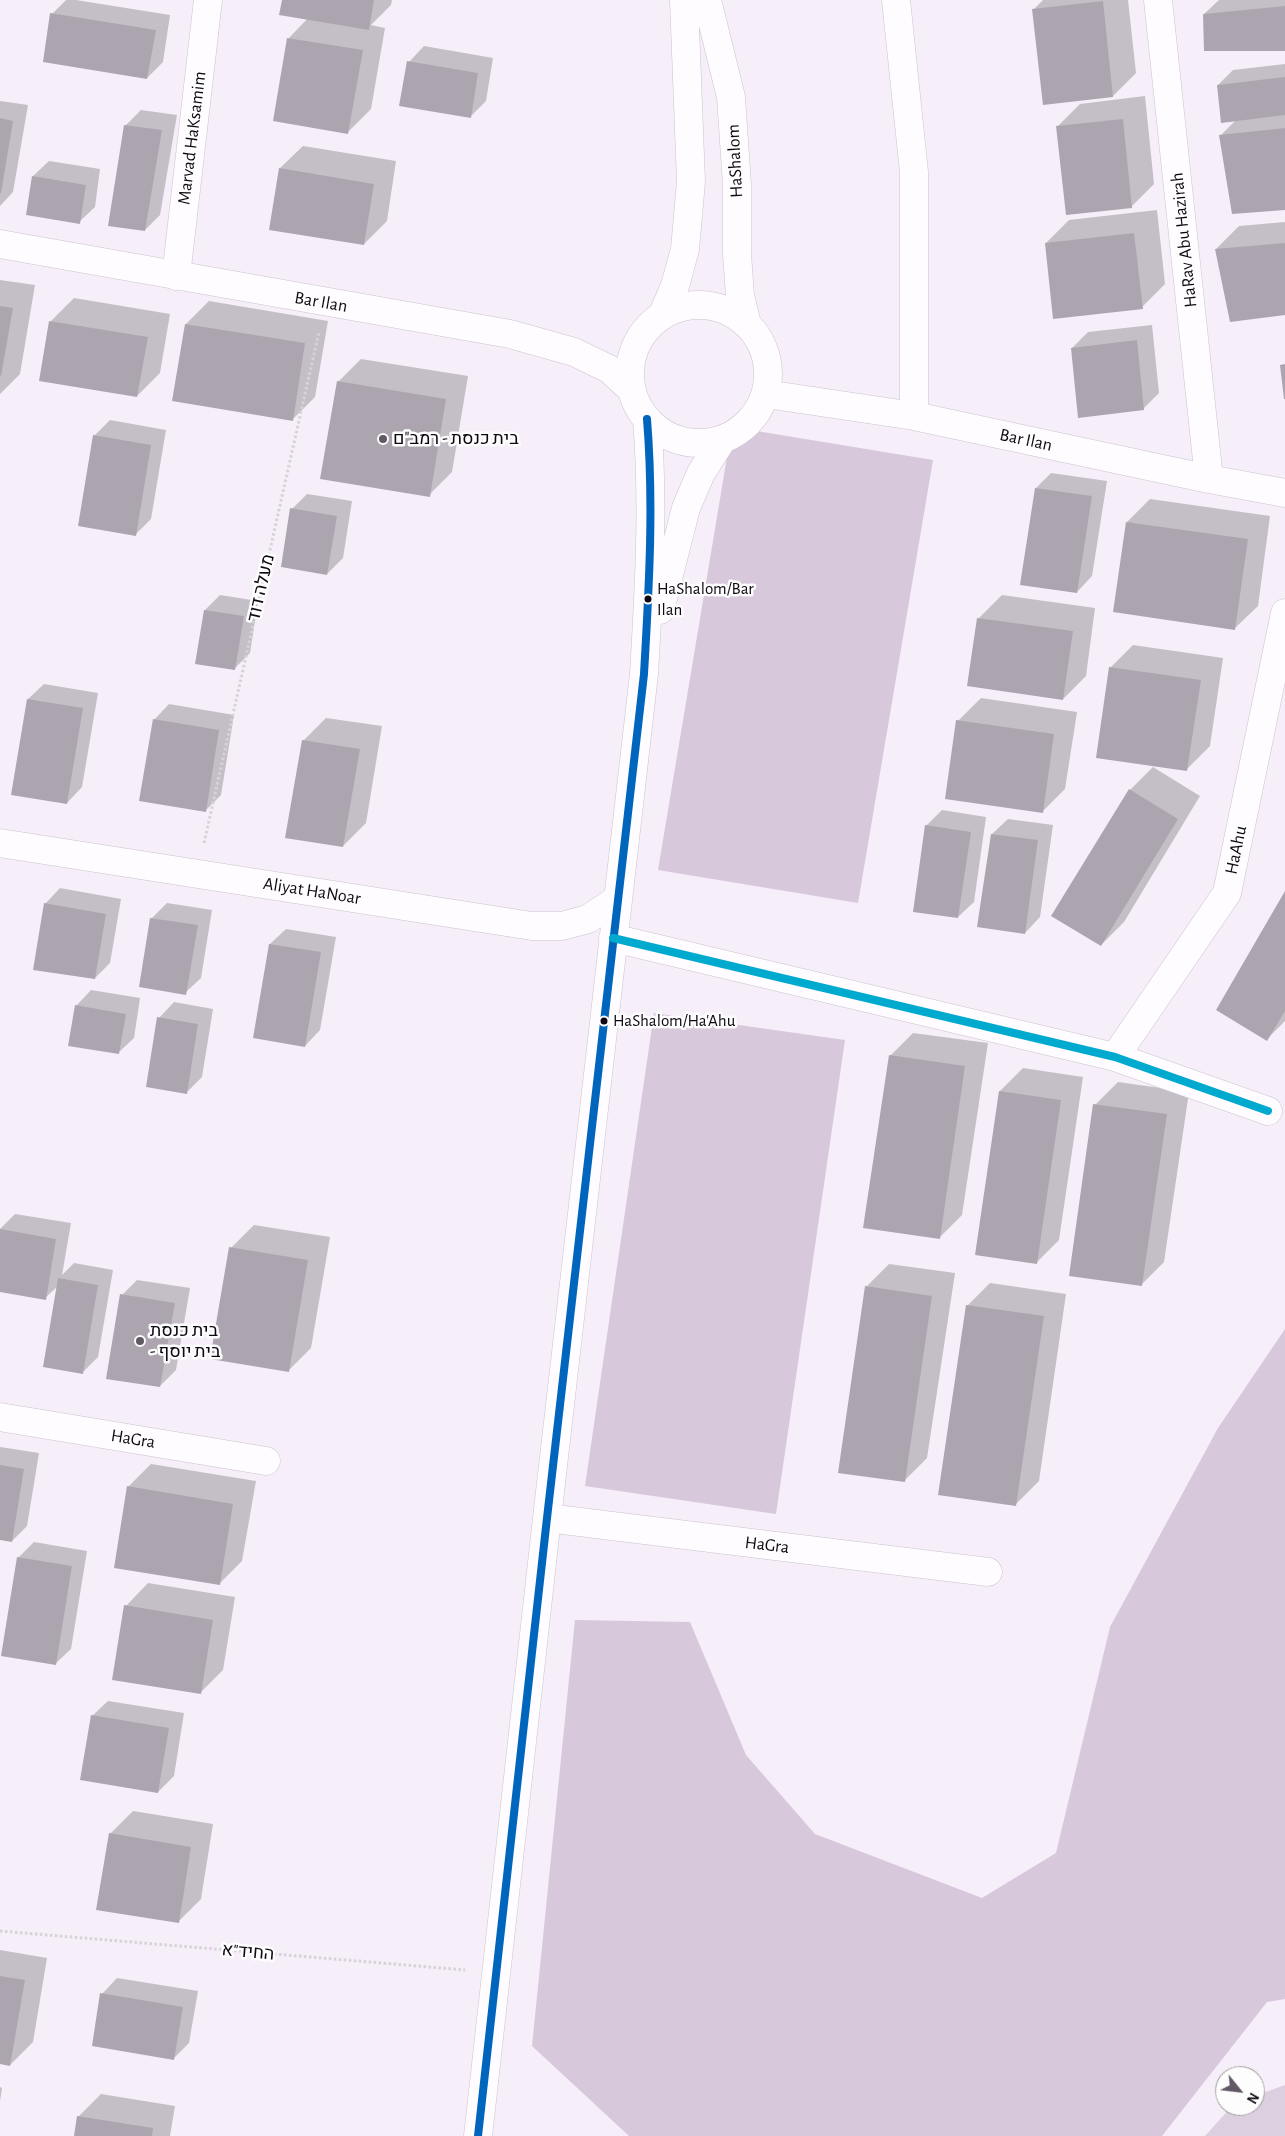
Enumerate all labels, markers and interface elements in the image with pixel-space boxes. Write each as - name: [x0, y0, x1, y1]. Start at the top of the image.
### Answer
- street label: Marvad HaKsamim: [173, 70, 211, 206]
- street label: HaShalom: [722, 124, 748, 198]
- street label: HaRav Abu Hazirah: [1166, 171, 1202, 309]
- street label: Bar Ilan: [293, 287, 349, 317]
- street label: Bar Ilan: [998, 424, 1054, 456]
- place label: בית כנסת - רמב"ם: [393, 428, 519, 450]
- marker: בית כנסת - רמב"ם: [377, 433, 389, 445]
- street label: מעלה דוד: [243, 552, 279, 624]
- place label: HaShalom/Bar Ilan: [657, 579, 754, 619]
- marker: HaShalom/Bar Ilan: [643, 594, 653, 604]
- street label: HaAhu: [1220, 824, 1252, 876]
- street label: Aliyat HaNoar: [262, 873, 362, 909]
- place label: HaShalom/Ha'Ahu: [613, 1011, 735, 1031]
- marker: HaShalom/Ha'Ahu: [599, 1016, 609, 1026]
- place label: בית כנסת - בית יוסף: [150, 1320, 221, 1362]
- marker: בית כנסת - בית יוסף: [134, 1335, 146, 1347]
- street label: HaGra: [109, 1425, 157, 1453]
- street label: HaGra: [744, 1532, 790, 1558]
- street label: החיד"א: [221, 1939, 275, 1965]
- north arrow: [1215, 2066, 1265, 2116]
- text: N: [1244, 2090, 1261, 2105]

